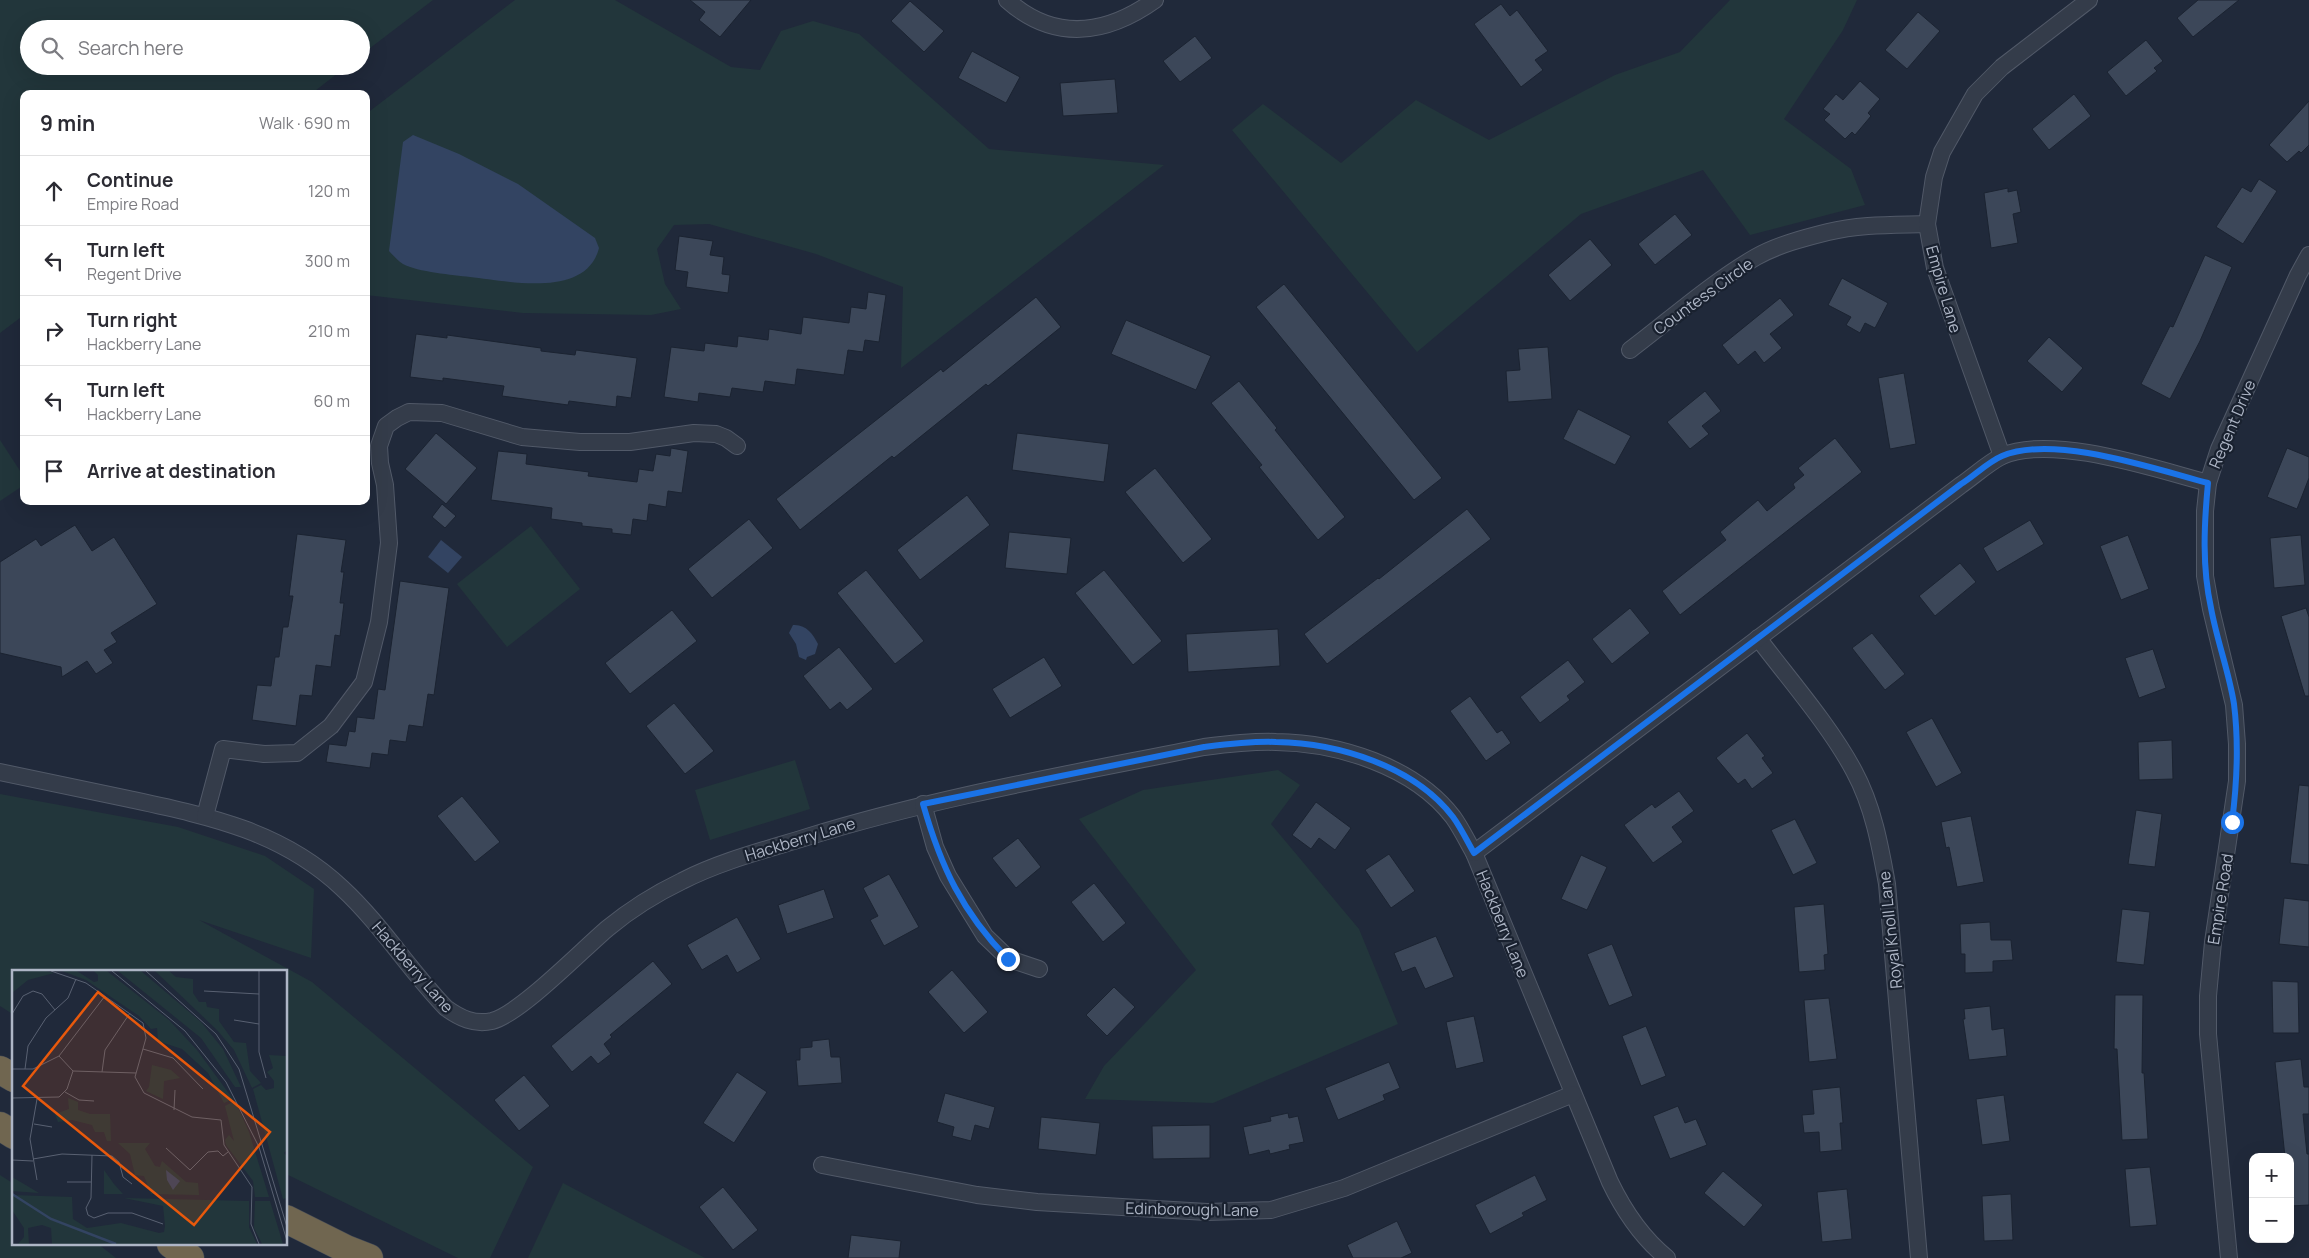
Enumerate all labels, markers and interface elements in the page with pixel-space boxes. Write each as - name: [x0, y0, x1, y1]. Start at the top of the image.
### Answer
- search box: [20, 20, 370, 75]
- icon: search: [38, 34, 66, 62]
- text: Search here: [78, 35, 184, 61]
- text: 9 min: [40, 109, 95, 137]
- text: Walk · 690 m: [259, 112, 350, 134]
- text: Continue: [87, 167, 173, 193]
- icon: ahead: [40, 177, 68, 205]
- text: 120 m: [308, 180, 350, 202]
- text: Empire Road: [87, 193, 179, 215]
- text: Turn left: [87, 237, 165, 263]
- street label: Empire Lane: [1921, 243, 1967, 335]
- icon: left: [40, 247, 68, 275]
- text: 300 m: [305, 250, 350, 272]
- street label: Countess Circle: [1649, 252, 1757, 340]
- text: Regent Drive: [87, 263, 182, 285]
- text: Turn right: [87, 307, 177, 333]
- icon: right: [40, 317, 68, 345]
- text: 210 m: [308, 320, 350, 342]
- text: Hackberry Lane: [87, 333, 201, 355]
- street label: Regent Drive: [2203, 376, 2261, 472]
- text: Turn left: [87, 377, 165, 403]
- icon: left: [40, 387, 68, 415]
- text: 60 m: [314, 390, 350, 412]
- text: Hackberry Lane: [87, 403, 201, 425]
- icon: arrive: [40, 457, 68, 485]
- text: Arrive at destination: [87, 458, 276, 484]
- route start: [2221, 811, 2244, 834]
- street label: Hackberry Lane: [742, 812, 858, 866]
- street label: Empire Road: [2202, 852, 2238, 946]
- street label: Hackberry Lane: [1471, 867, 1535, 981]
- street label: Royal Knoll Lane: [1873, 870, 1907, 990]
- street label: Hackberry Lane: [367, 917, 459, 1017]
- route end: [997, 948, 1020, 971]
- inset map: [12, 970, 288, 1246]
- map controls: [2249, 1153, 2294, 1243]
- button: +: [2249, 1153, 2294, 1198]
- street label: Edinborough Lane: [1125, 1197, 1259, 1221]
- button: −: [2249, 1198, 2294, 1243]

